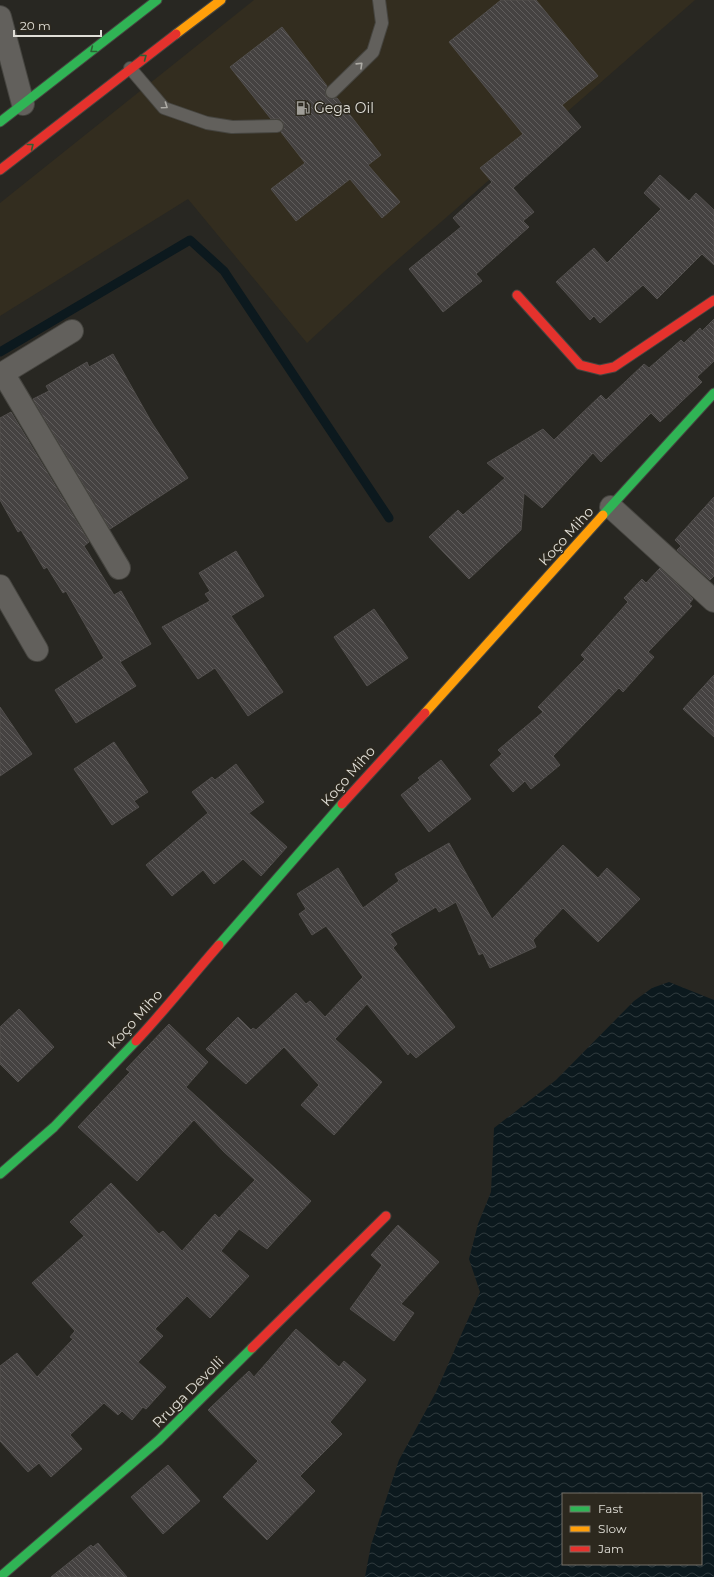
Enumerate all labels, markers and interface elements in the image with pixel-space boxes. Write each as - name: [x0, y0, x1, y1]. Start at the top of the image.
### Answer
- scale bar: [14, 12, 101, 38]
- text: 20 m: [20, 18, 51, 33]
- one-way arrow: [90, 45, 97, 52]
- one-way arrow: [140, 54, 147, 62]
- one-way arrow: [355, 62, 363, 70]
- place label: Gega Oil: [314, 99, 374, 117]
- fuel station icon: Gega Oil: [295, 100, 311, 116]
- one-way arrow: [161, 102, 168, 109]
- one-way arrow: [26, 144, 33, 151]
- street label: Koço Miho: [535, 502, 598, 570]
- street label: Koço Miho: [317, 742, 379, 810]
- street label: Koço Miho: [104, 985, 167, 1053]
- street label: Rruga Devolli: [148, 1352, 228, 1432]
- legend: [562, 1493, 702, 1565]
- text: Fast: [598, 1501, 623, 1516]
- text: Slow: [598, 1521, 627, 1536]
- text: Jam: [597, 1541, 624, 1556]

